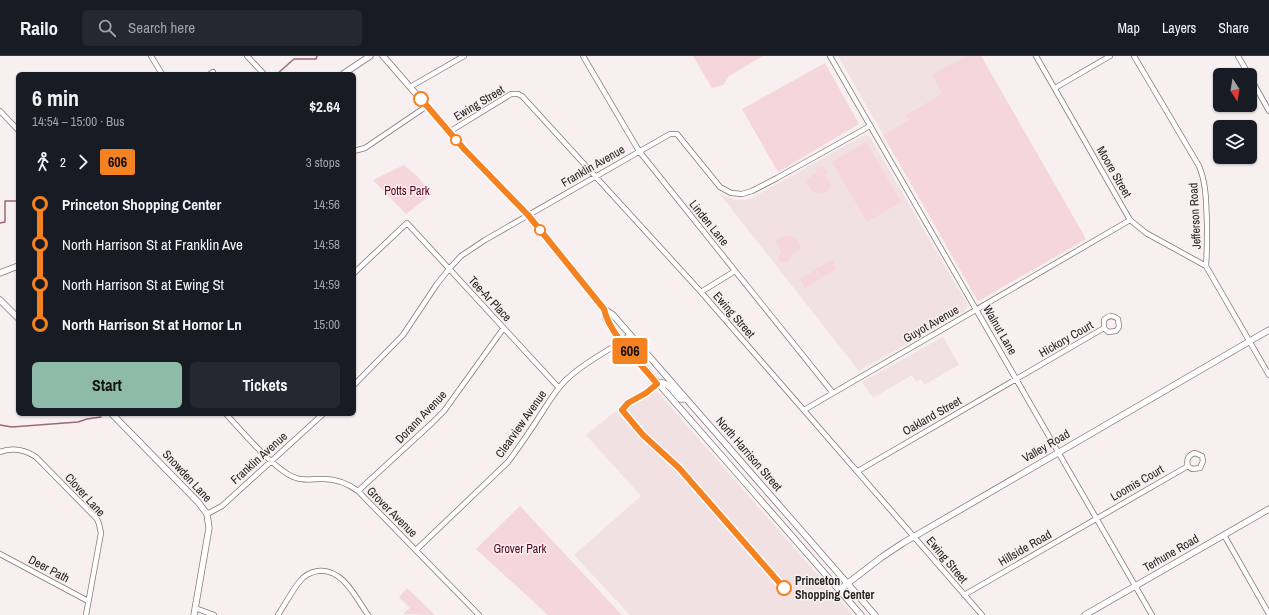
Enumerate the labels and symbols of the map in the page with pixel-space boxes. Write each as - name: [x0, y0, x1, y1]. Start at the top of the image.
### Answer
- north arrow: [1213, 68, 1257, 112]
- street label: Ewing Street: [451, 81, 507, 124]
- unlabelled marker: [413, 91, 429, 107]
- unlabelled marker: [450, 134, 462, 146]
- street label: Franklin Avenue: [558, 141, 628, 191]
- street label: Moore Street: [1093, 143, 1135, 201]
- street label: Jefferson Road: [1185, 182, 1205, 250]
- park label: Potts Park: [384, 183, 430, 199]
- street label: Linden Lane: [686, 197, 732, 249]
- unlabelled marker: [534, 224, 546, 236]
- street label: Tee-Ar Place: [465, 273, 515, 325]
- street label: Ewing Street: [709, 288, 759, 342]
- street label: Guyot Avenue: [900, 302, 962, 346]
- street label: Walnut Lane: [979, 302, 1021, 358]
- street label: Hickory Court: [1036, 317, 1096, 361]
- line badge: 606: [607, 338, 653, 364]
- street label: Dorann Avenue: [392, 387, 450, 447]
- street label: Clearview Avenue: [492, 387, 550, 461]
- street label: Oakland Street: [900, 393, 965, 439]
- street label: North Harrison Street: [712, 413, 786, 495]
- street label: Valley Road: [1019, 426, 1073, 466]
- street label: Franklin Avenue: [227, 428, 291, 488]
- street label: Snowden Lane: [159, 447, 215, 505]
- street label: Loomis Court: [1107, 461, 1167, 505]
- street label: Clover Lane: [61, 470, 109, 520]
- street label: Grover Avenue: [363, 483, 421, 541]
- street label: Hillside Road: [995, 526, 1055, 570]
- street label: Terhune Road: [1140, 531, 1202, 575]
- street label: Ewing Street: [923, 533, 971, 587]
- park label: Grover Park: [493, 541, 547, 557]
- street label: Deer Path: [26, 552, 72, 586]
- place label: Princeton Shopping Center: [795, 573, 874, 603]
- marker: Princeton Shopping Center: [776, 580, 792, 596]

